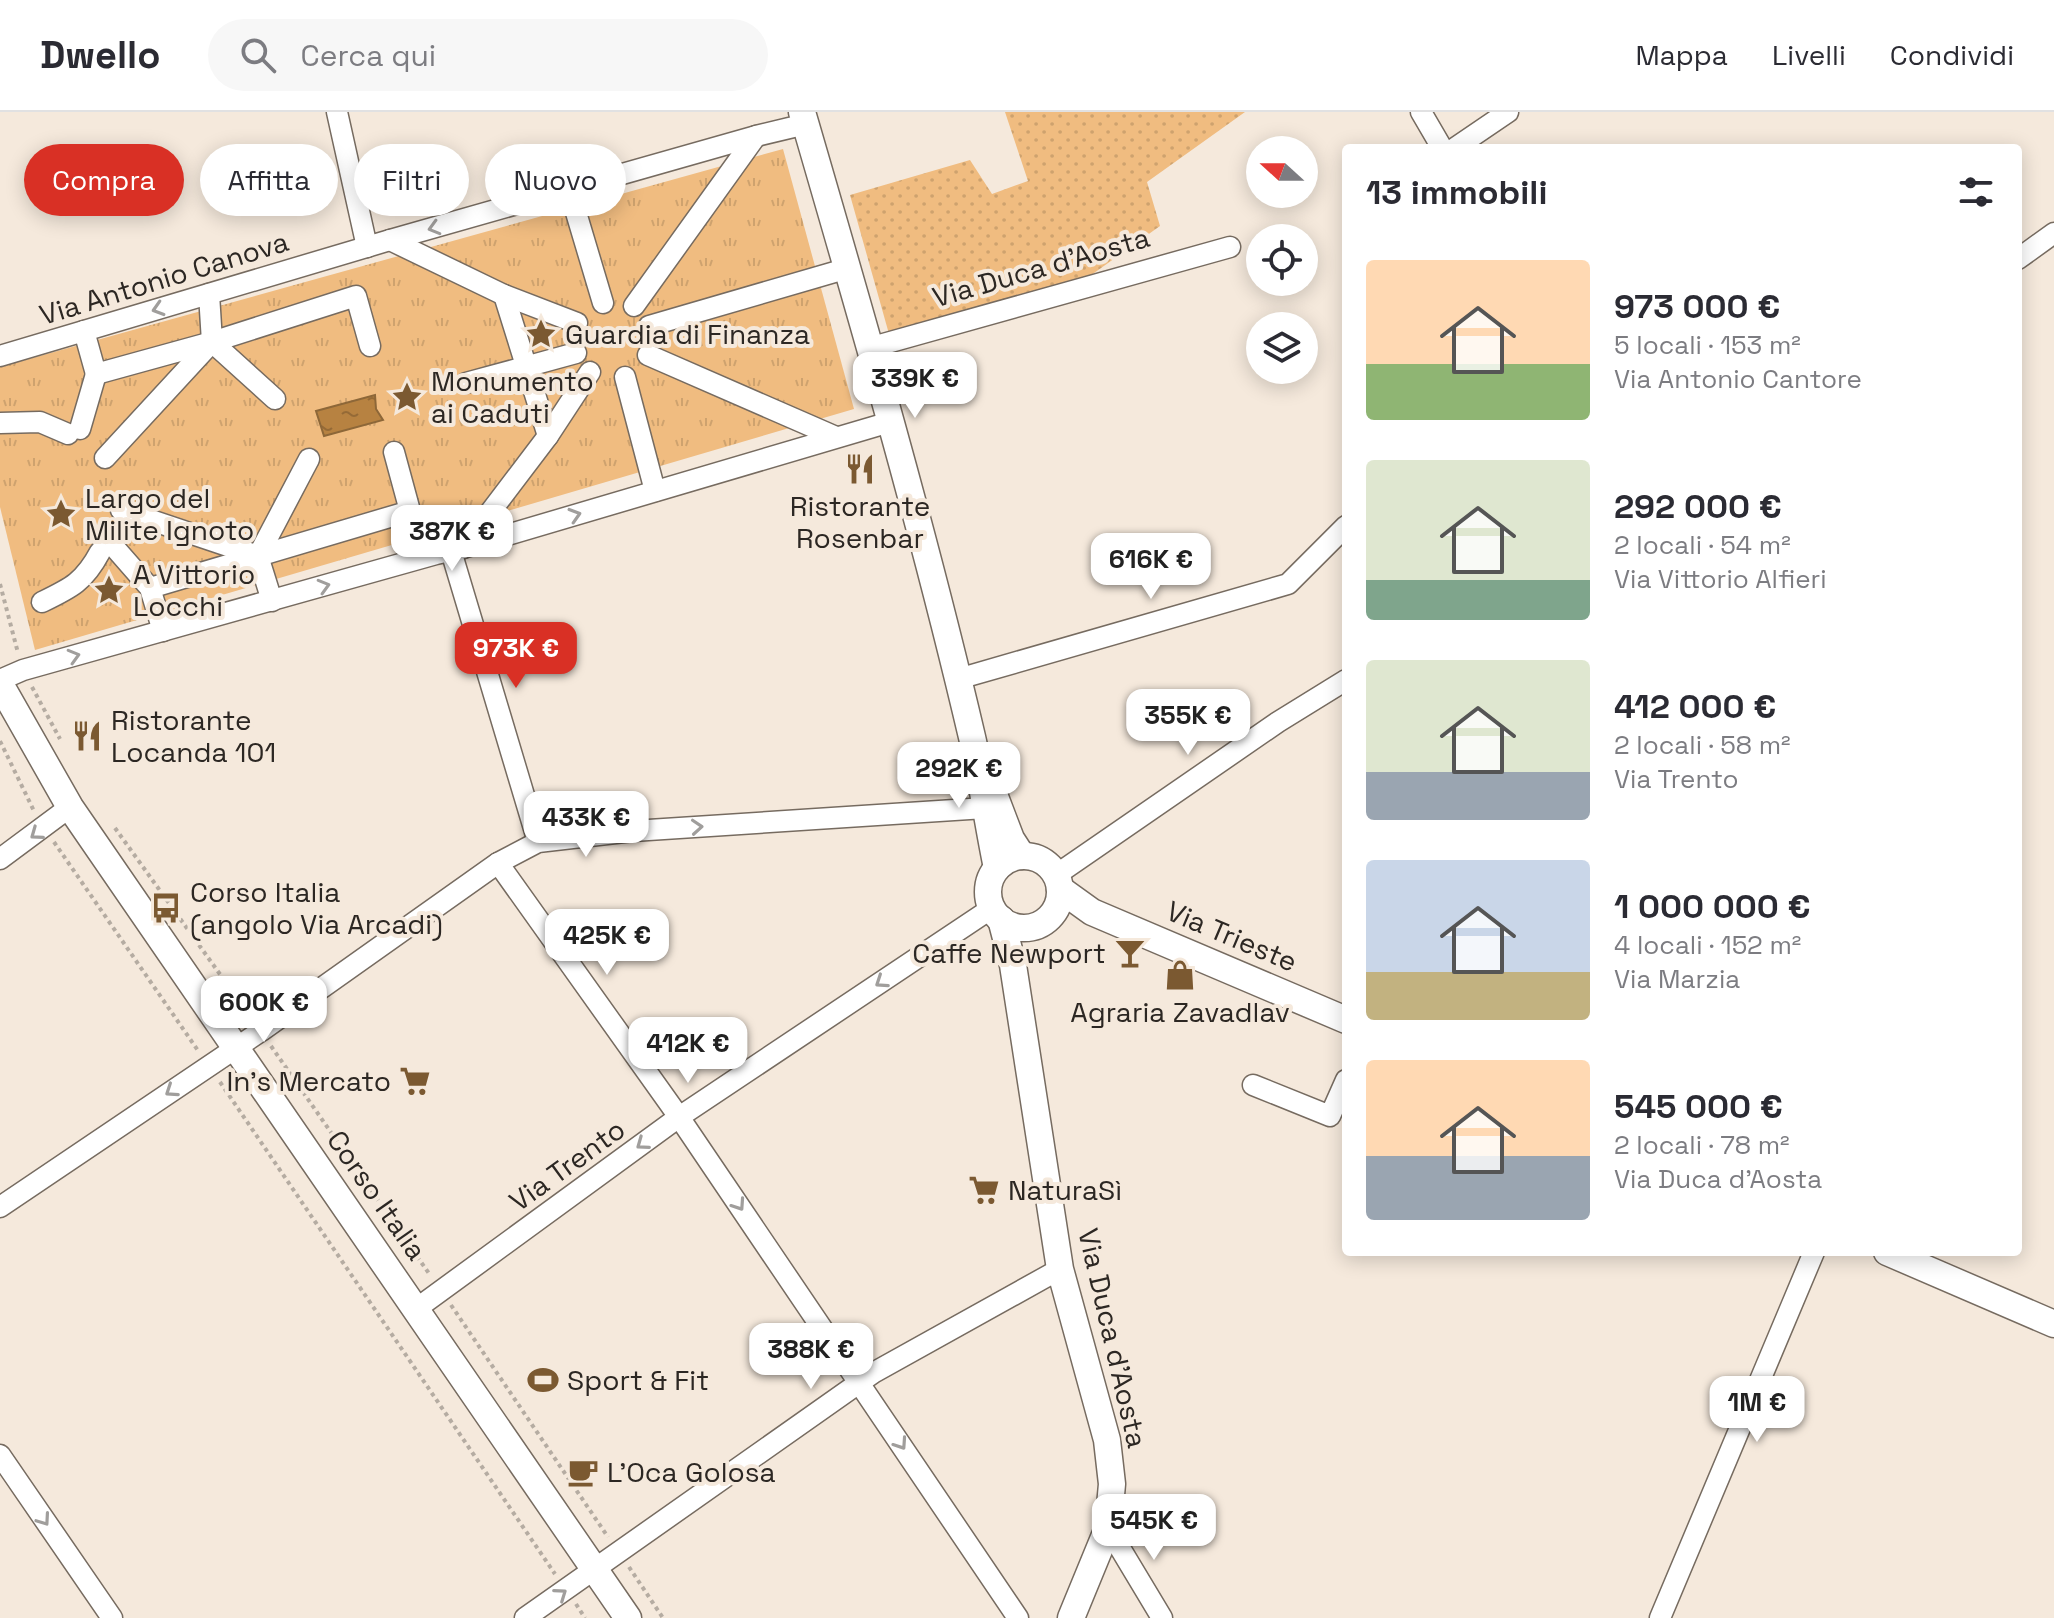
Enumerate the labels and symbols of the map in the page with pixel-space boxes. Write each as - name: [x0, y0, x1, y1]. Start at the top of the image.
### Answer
- north arrow: [1246, 136, 1318, 208]
- one-way arrow: [427, 218, 441, 235]
- street label: Via Duca d'Aosta: [928, 219, 1154, 315]
- street label: Via Antonio Canova: [35, 223, 293, 333]
- one-way arrow: [151, 300, 165, 316]
- place label: Guardia di Finanza: [565, 316, 810, 352]
- place icon: Guardia di Finanza: [524, 317, 558, 351]
- pin: 339K €: [850, 352, 980, 420]
- place label: Monumento ai Caduti: [431, 363, 594, 431]
- place icon: Monumento ai Caduti: [390, 380, 424, 414]
- restaurant icon: Ristorante Rosenbar: [843, 452, 877, 486]
- place label: Largo del Milite Ignoto: [85, 480, 254, 548]
- place label: Ristorante Rosenbar: [790, 488, 930, 556]
- place icon: Largo del Milite Ignoto: [44, 497, 78, 531]
- pin: 387K €: [387, 505, 517, 573]
- one-way arrow: [567, 508, 581, 524]
- pin: 616K €: [1086, 533, 1216, 601]
- place label: A Vittorio Locchi: [133, 556, 255, 624]
- place icon: A Vittorio Locchi: [92, 573, 126, 607]
- one-way arrow: [317, 579, 331, 595]
- pin: 973K €: [451, 622, 581, 690]
- one-way arrow: [67, 649, 81, 665]
- pin: 355K €: [1123, 689, 1253, 757]
- place label: Ristorante Locanda 101: [111, 702, 276, 770]
- restaurant icon: Ristorante Locanda 101: [70, 719, 104, 753]
- pin: 292K €: [894, 742, 1024, 810]
- pin: 433K €: [521, 791, 651, 859]
- one-way arrow: [691, 819, 704, 836]
- one-way arrow: [30, 824, 44, 839]
- place label: Corso Italia (angolo Via Arcadi): [190, 874, 443, 942]
- bus stop icon: Corso Italia (angolo Via Arcadi): [149, 891, 183, 925]
- street label: Via Trieste: [1161, 892, 1303, 980]
- pin: 425K €: [542, 909, 672, 977]
- place label: Caffe Newport: [912, 935, 1106, 971]
- bar icon: Caffe Newport: [1113, 936, 1147, 970]
- shop icon: Agraria Zavadlav: [1163, 958, 1197, 992]
- one-way arrow: [875, 973, 889, 988]
- pin: 600K €: [199, 976, 329, 1044]
- place label: Agraria Zavadlav: [1070, 994, 1290, 1030]
- pin: 412K €: [623, 1017, 753, 1085]
- place label: In's Mercato: [226, 1063, 391, 1099]
- supermarket icon: In's Mercato: [398, 1064, 432, 1098]
- one-way arrow: [165, 1081, 179, 1096]
- street label: Via Trento: [502, 1111, 632, 1219]
- street label: Corso Italia: [319, 1123, 435, 1267]
- one-way arrow: [637, 1135, 651, 1149]
- place label: NaturaSì: [1008, 1172, 1122, 1208]
- supermarket icon: NaturaSì: [967, 1173, 1001, 1207]
- one-way arrow: [729, 1197, 744, 1211]
- street label: Via Duca d'Aosta: [1070, 1225, 1156, 1451]
- pin: 388K €: [746, 1323, 876, 1391]
- place label: Sport & Fit: [567, 1362, 709, 1398]
- sports icon: Sport & Fit: [526, 1363, 560, 1397]
- pin: 1M €: [1710, 1376, 1804, 1444]
- one-way arrow: [891, 1435, 906, 1449]
- place label: L'Oca Golosa: [607, 1454, 776, 1490]
- cafe icon: L'Oca Golosa: [566, 1455, 600, 1489]
- pin: 545K €: [1089, 1494, 1219, 1562]
- one-way arrow: [34, 1511, 49, 1525]
- one-way arrow: [552, 1589, 566, 1604]

